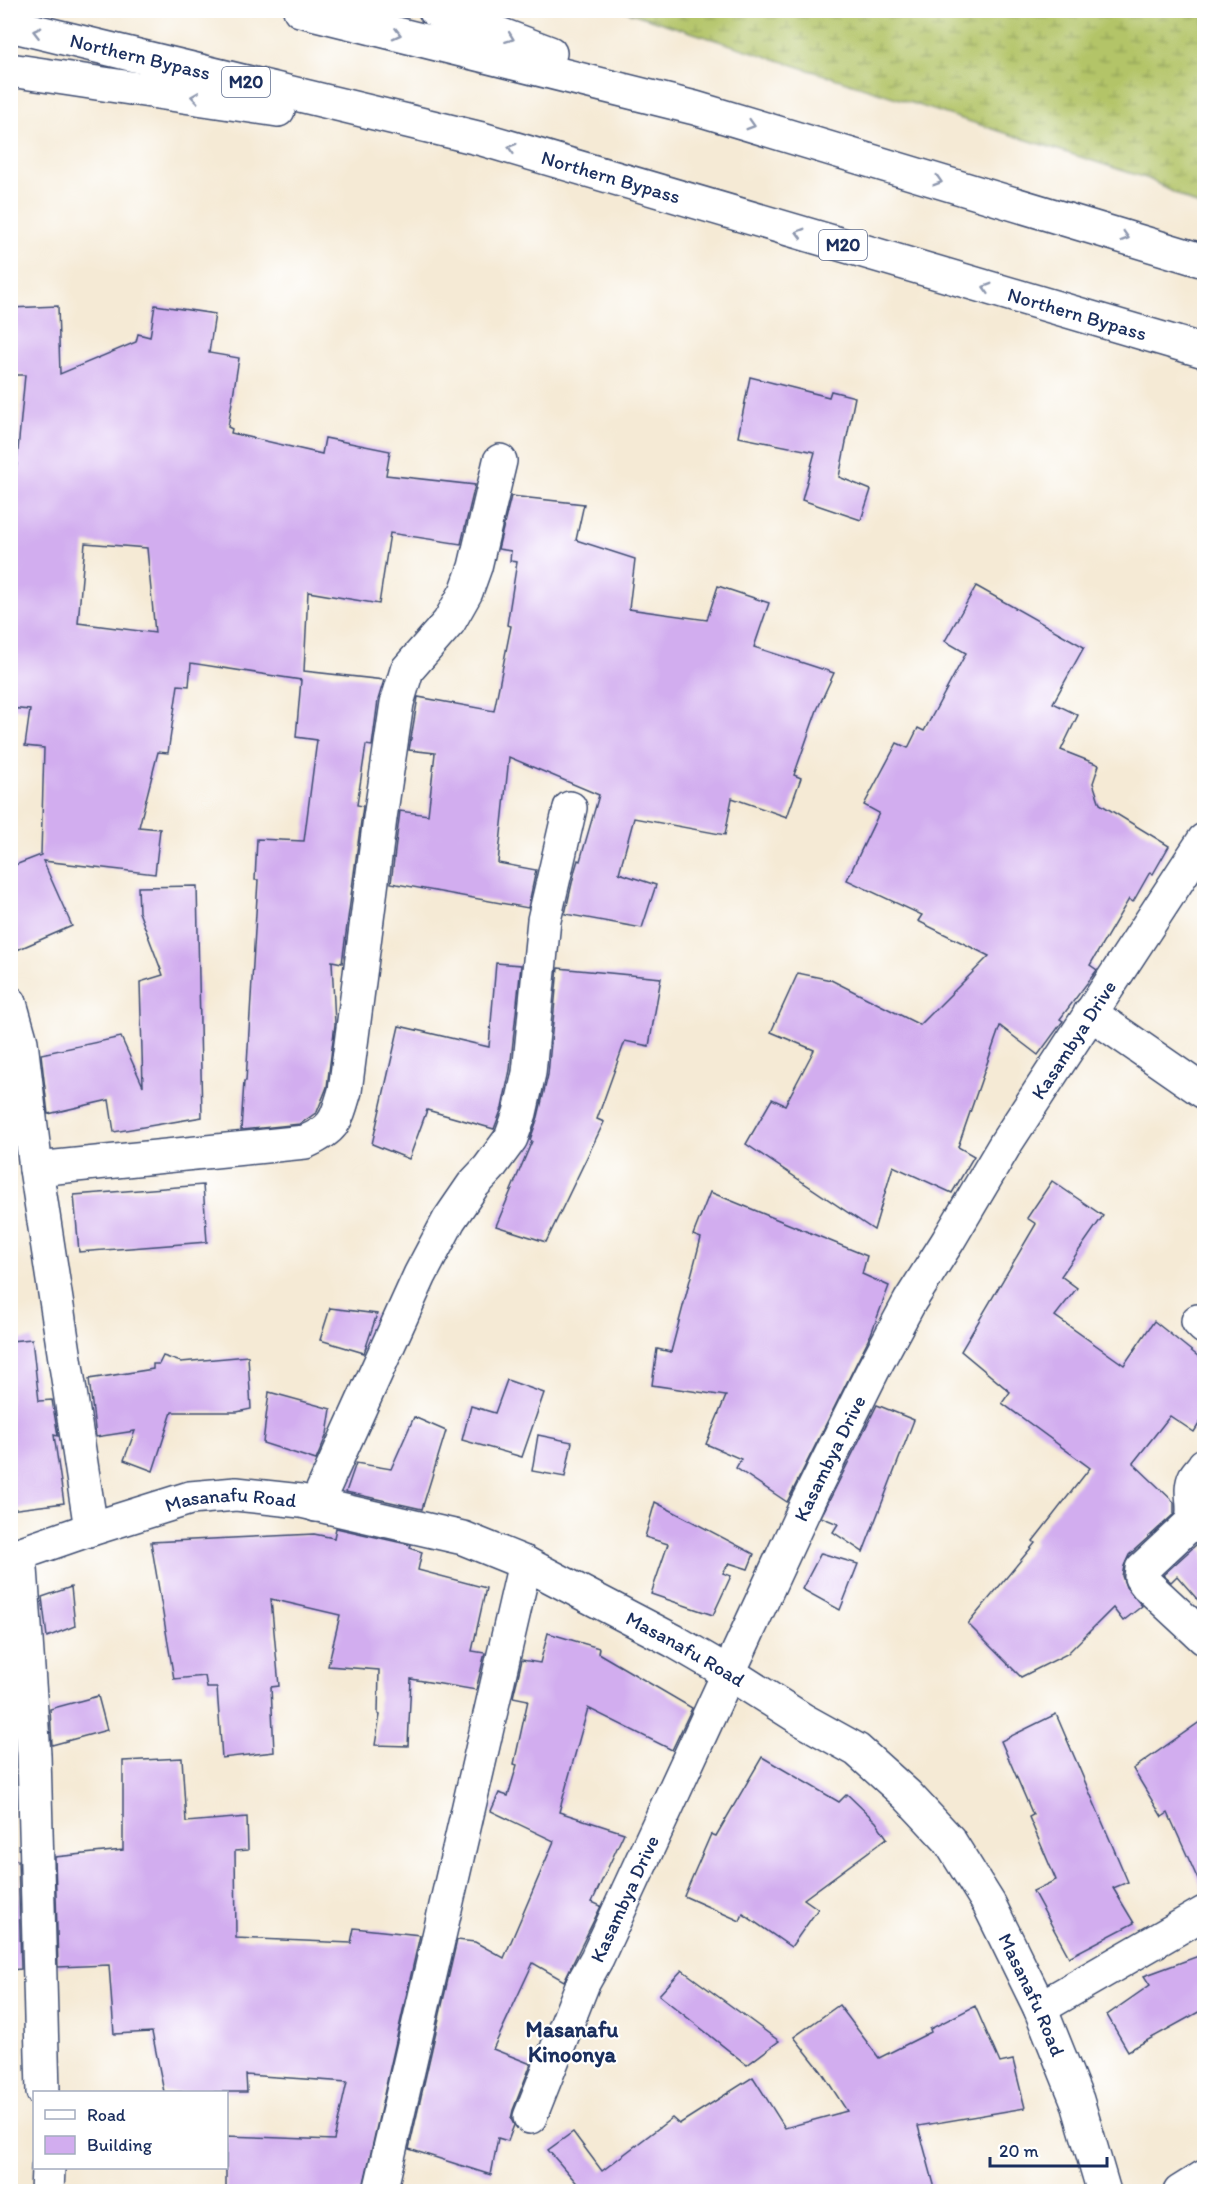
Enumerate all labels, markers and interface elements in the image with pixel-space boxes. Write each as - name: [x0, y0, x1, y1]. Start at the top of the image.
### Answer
- one-way arrow: [32, 26, 42, 39]
- one-way arrow: [392, 27, 402, 40]
- street label: Northern Bypass: [68, 28, 213, 85]
- one-way arrow: [504, 31, 514, 44]
- road number: M20: [222, 67, 270, 97]
- one-way arrow: [191, 92, 200, 104]
- one-way arrow: [745, 117, 756, 130]
- one-way arrow: [507, 143, 518, 155]
- street label: Northern Bypass: [539, 145, 683, 209]
- one-way arrow: [932, 174, 943, 186]
- one-way arrow: [795, 228, 806, 240]
- road number: M20: [819, 230, 867, 260]
- one-way arrow: [1119, 230, 1129, 242]
- street label: Northern Bypass: [1005, 282, 1150, 346]
- one-way arrow: [982, 283, 993, 295]
- street label: Kasambya Drive: [1026, 976, 1121, 1104]
- street label: Kasambya Drive: [788, 1391, 871, 1525]
- street label: Masanafu Road: [162, 1482, 298, 1517]
- street label: Masanafu Road: [622, 1606, 749, 1692]
- street label: Kasambya Drive: [585, 1831, 664, 1966]
- street label: Masanafu Road: [993, 1929, 1070, 2060]
- district label: Masanafu Kinoonya: [525, 2016, 619, 2068]
- legend: [33, 2091, 228, 2169]
- text: Road: [87, 2104, 126, 2126]
- scale bar: [990, 2130, 1107, 2168]
- text: Building: [87, 2134, 153, 2156]
- text: 20 m: [999, 2140, 1039, 2162]

